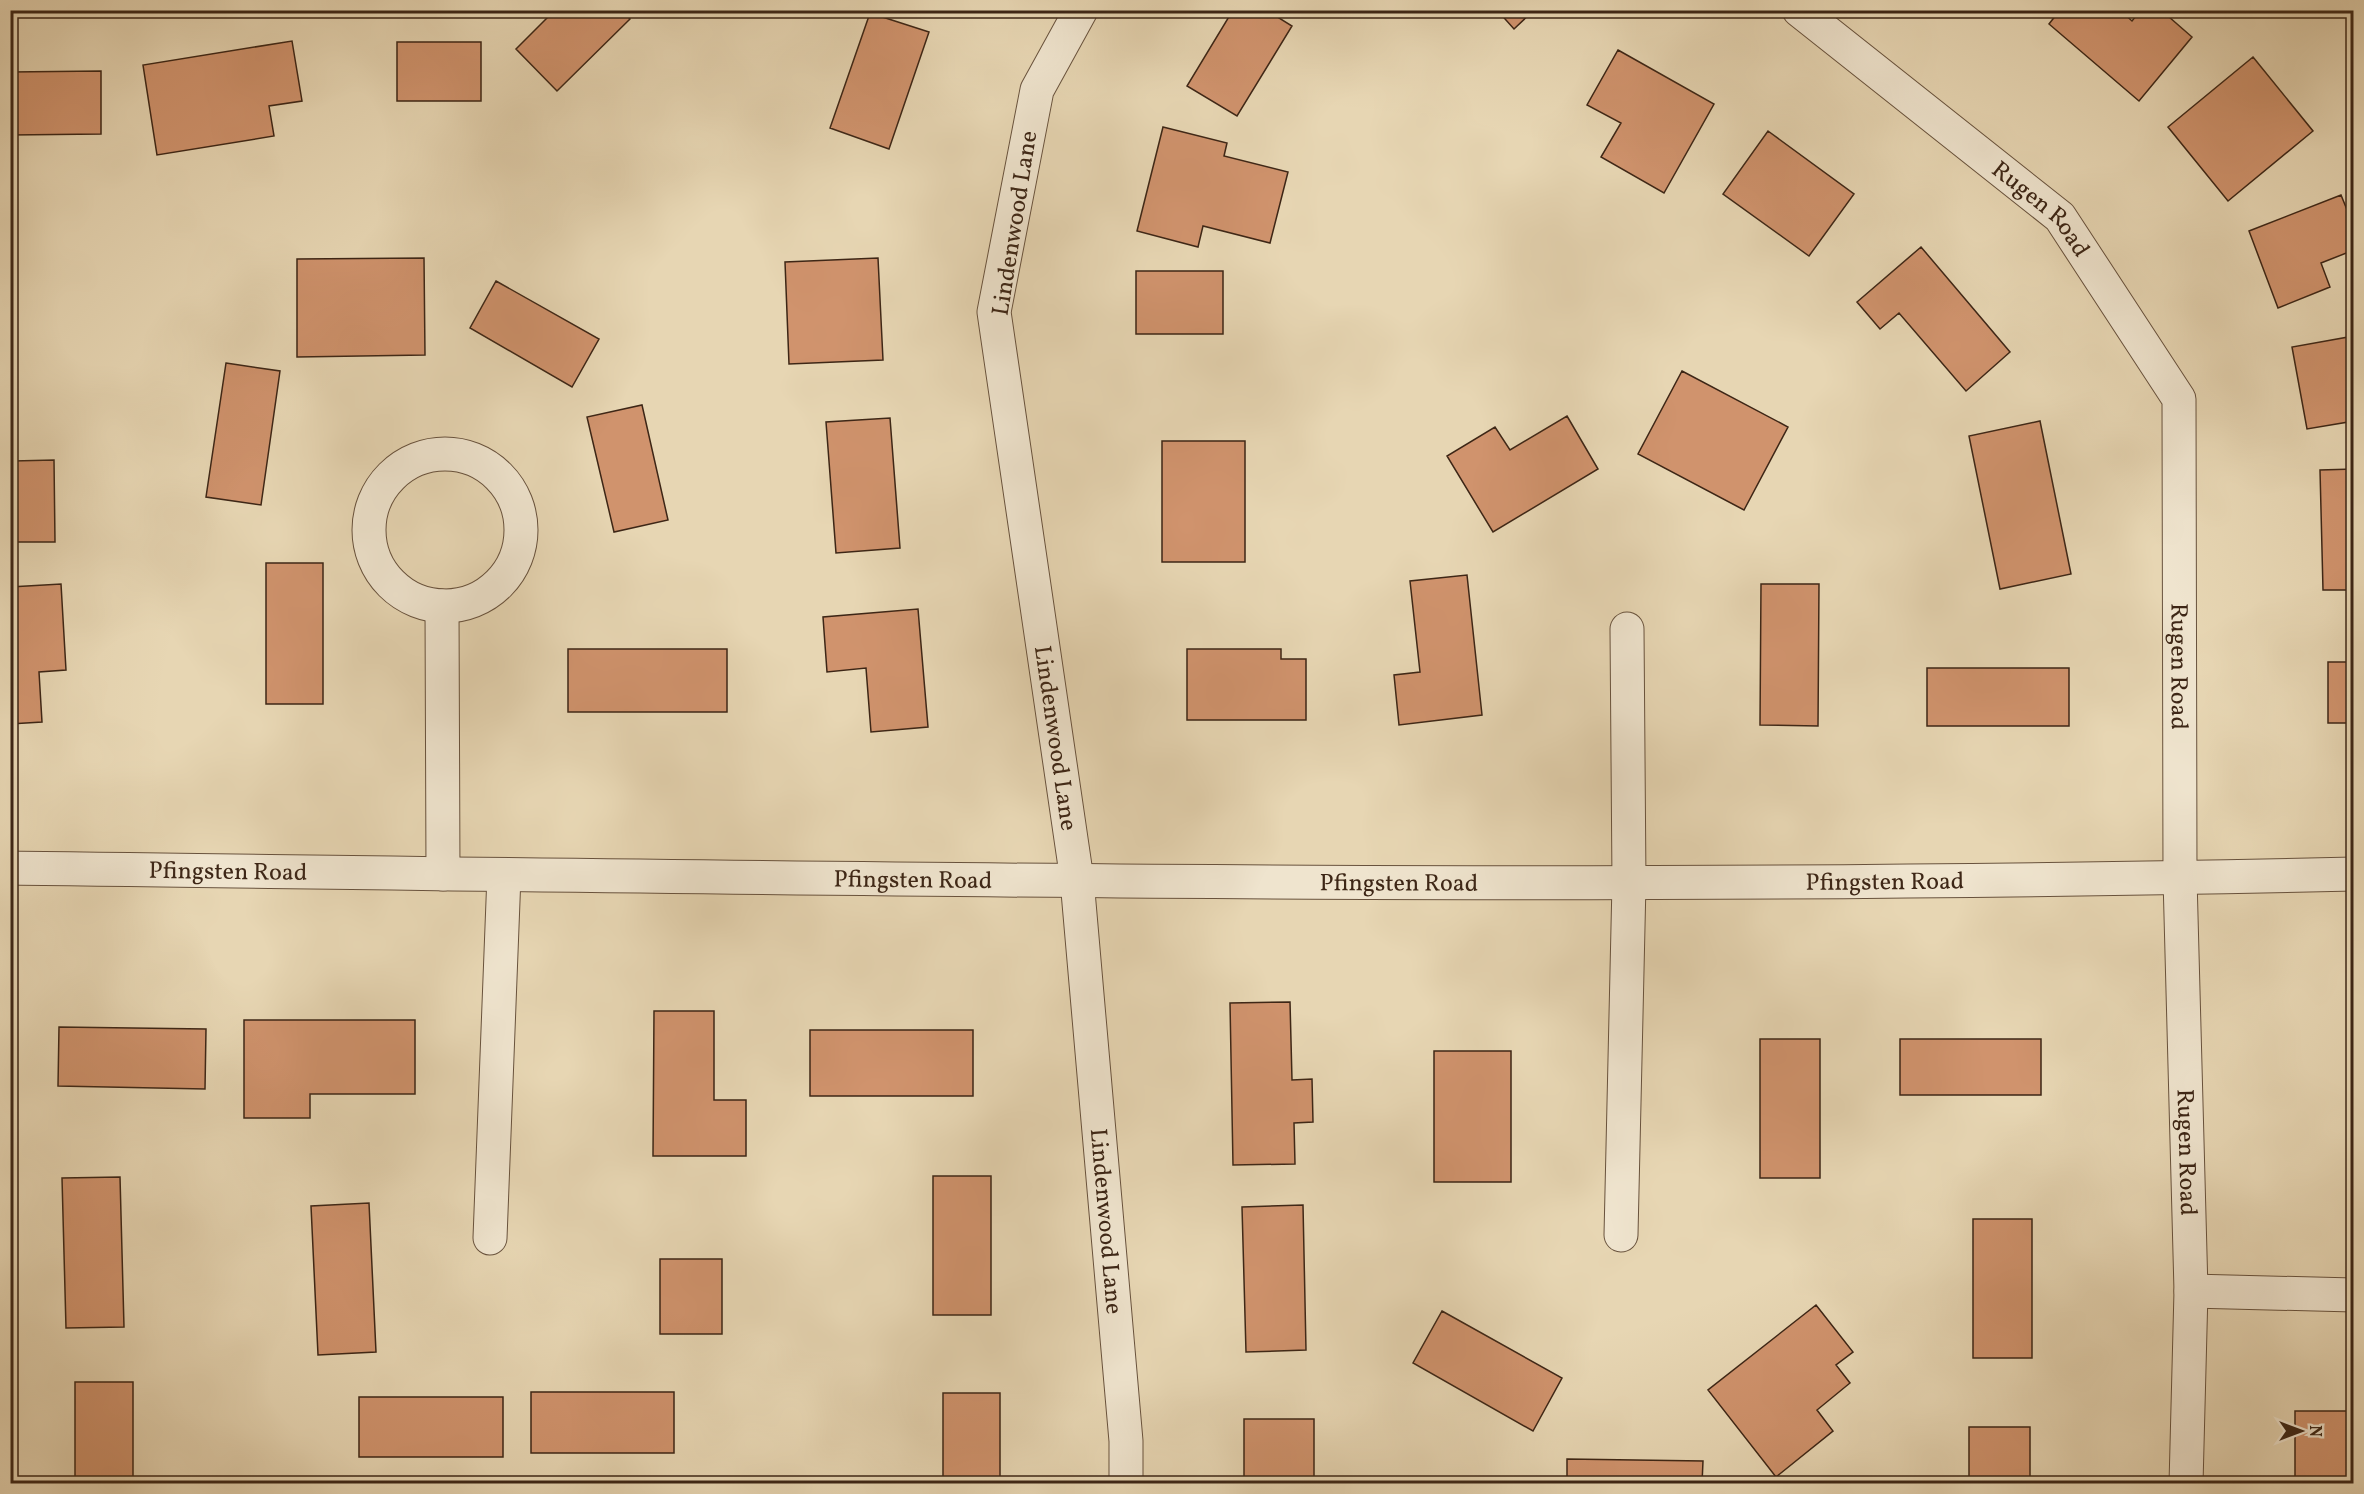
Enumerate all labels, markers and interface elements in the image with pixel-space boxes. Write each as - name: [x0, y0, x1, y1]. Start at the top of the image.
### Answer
- street label: Lindenwood Lane: [985, 129, 1047, 318]
- street label: Rugen Road: [1983, 154, 2097, 265]
- street label: Rugen Road: [2160, 603, 2195, 730]
- street label: Lindenwood Lane: [1024, 644, 1085, 833]
- street label: Pfingsten Road: [148, 855, 308, 891]
- street label: Pfingsten Road: [833, 863, 992, 899]
- street label: Pfingsten Road: [1805, 865, 1965, 901]
- street label: Pfingsten Road: [1319, 867, 1478, 902]
- street label: Rugen Road: [2167, 1088, 2204, 1216]
- street label: Lindenwood Lane: [1080, 1127, 1130, 1316]
- north arrow: [2271, 1401, 2331, 1461]
- text: N: [2303, 1425, 2325, 1437]

